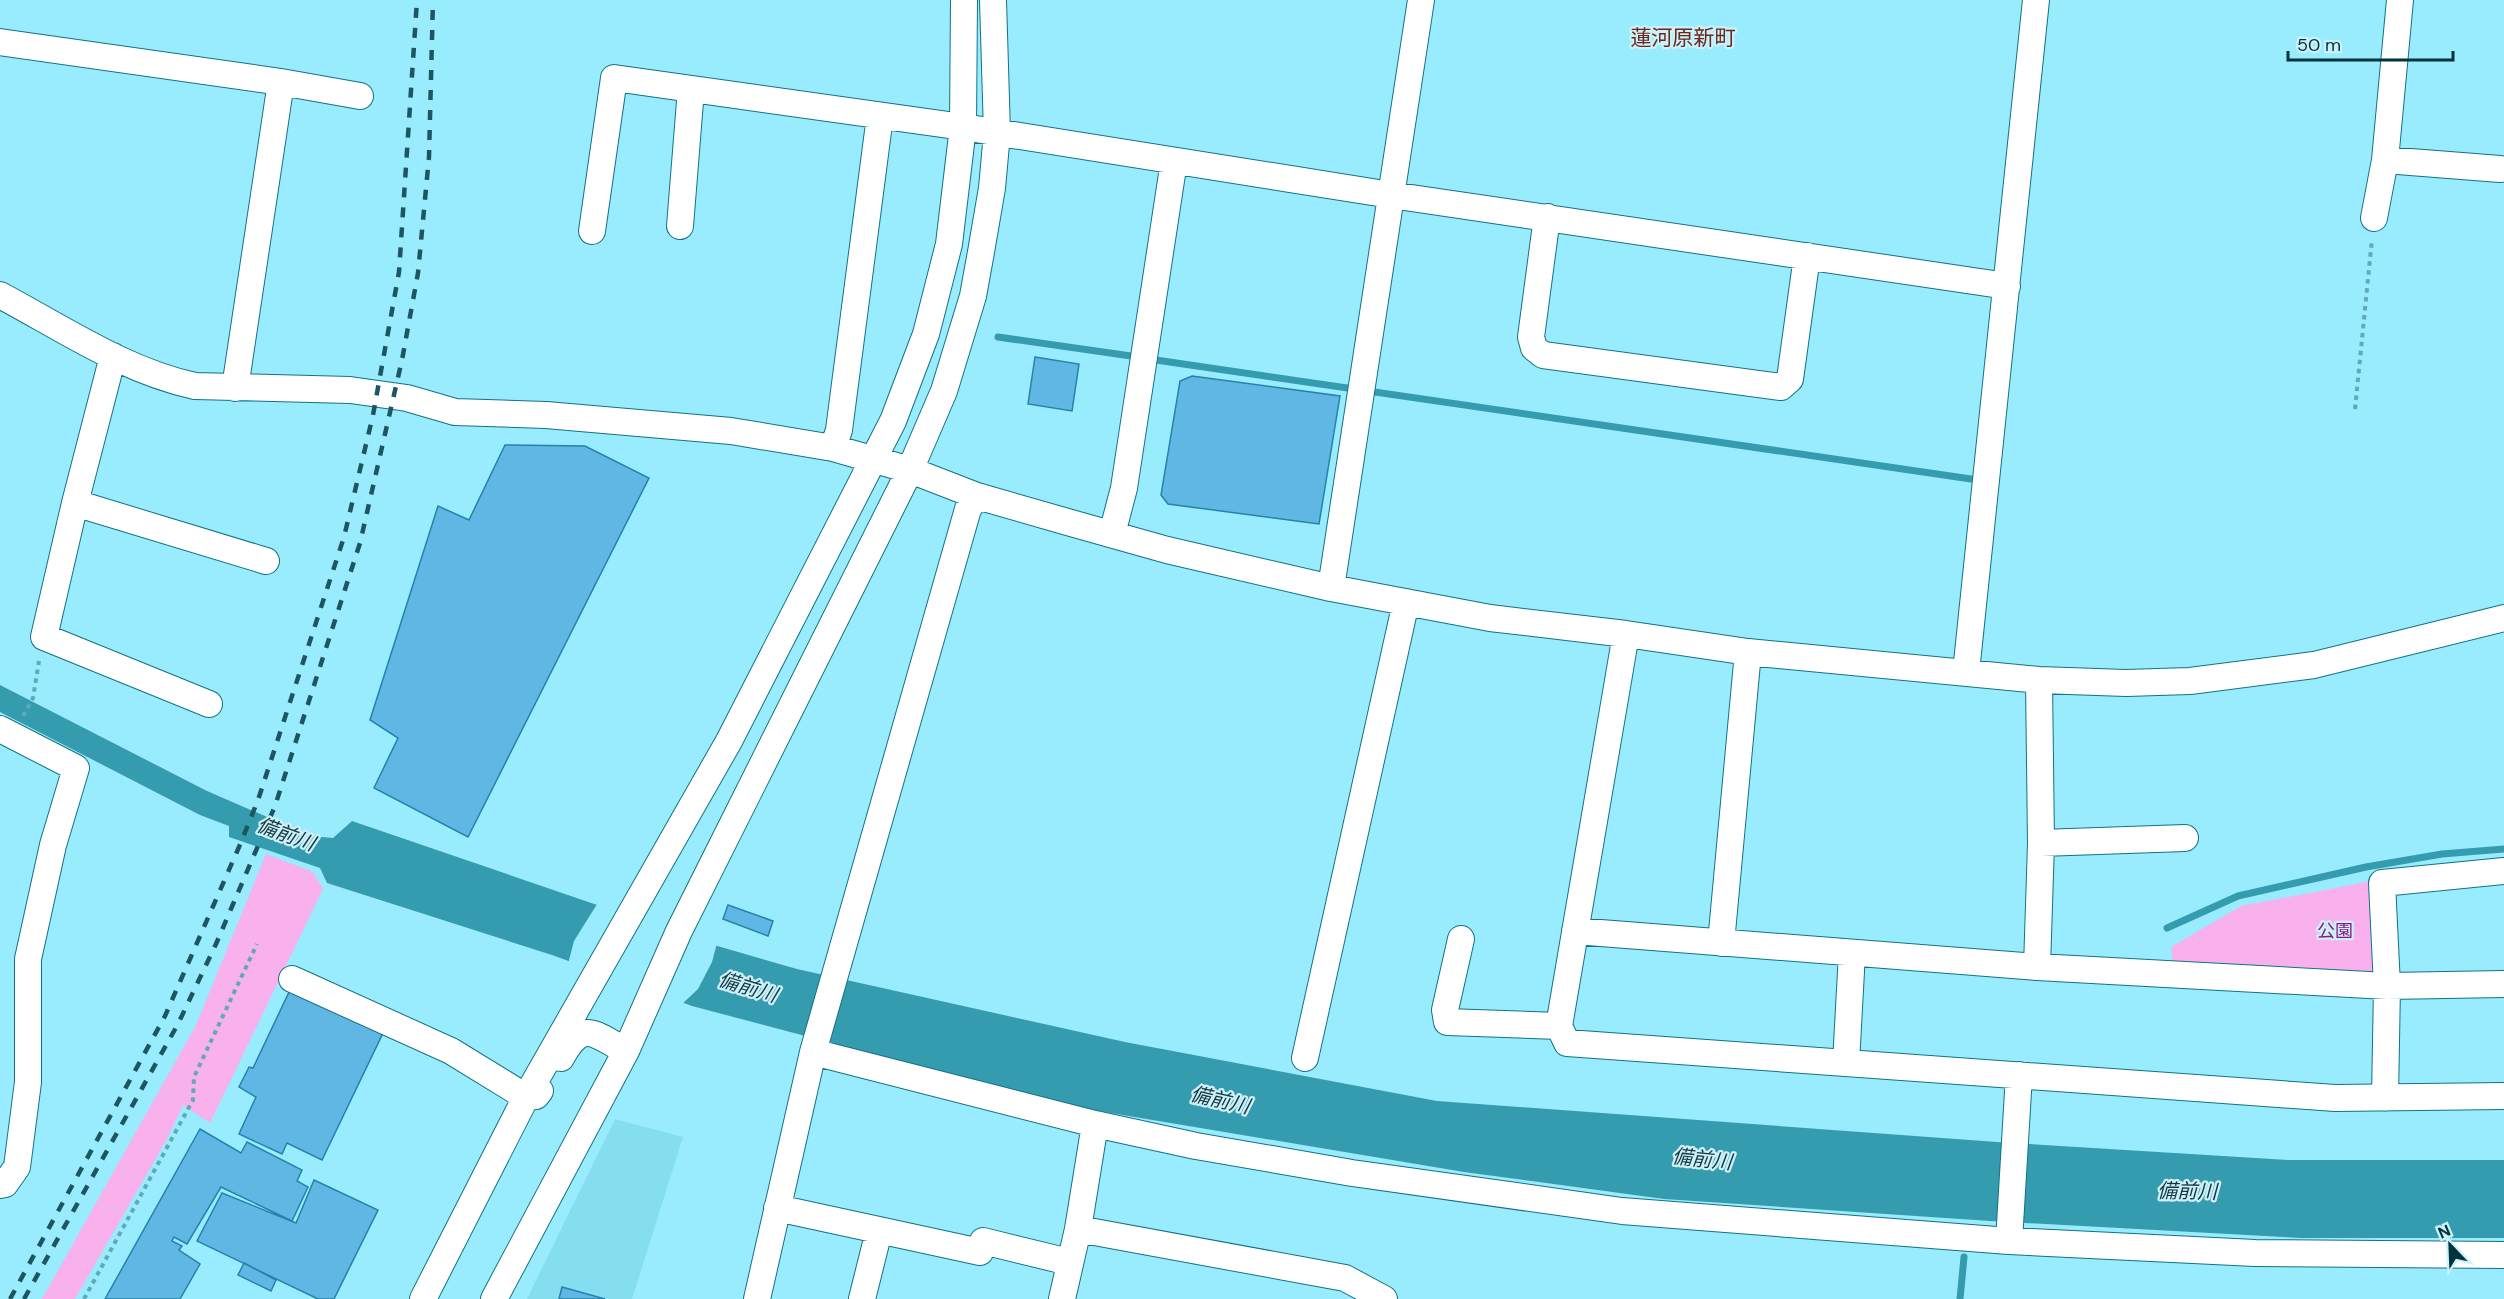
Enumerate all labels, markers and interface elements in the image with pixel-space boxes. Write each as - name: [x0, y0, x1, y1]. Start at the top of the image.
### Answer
- district label: 蓮河原新町: [1631, 24, 1736, 52]
- scale bar: [2288, 24, 2453, 62]
- text: 50 m: [2297, 33, 2341, 57]
- water label: 備前川: [253, 812, 321, 857]
- park label: 公園: [2317, 919, 2353, 943]
- water label: 備前川: [716, 966, 782, 1009]
- water label: 備前川: [1188, 1081, 1254, 1120]
- water label: 備前川: [1671, 1143, 1735, 1175]
- water label: 備前川: [2157, 1177, 2219, 1205]
- north arrow: [2420, 1215, 2480, 1275]
- text: N: [2435, 1220, 2454, 1244]

